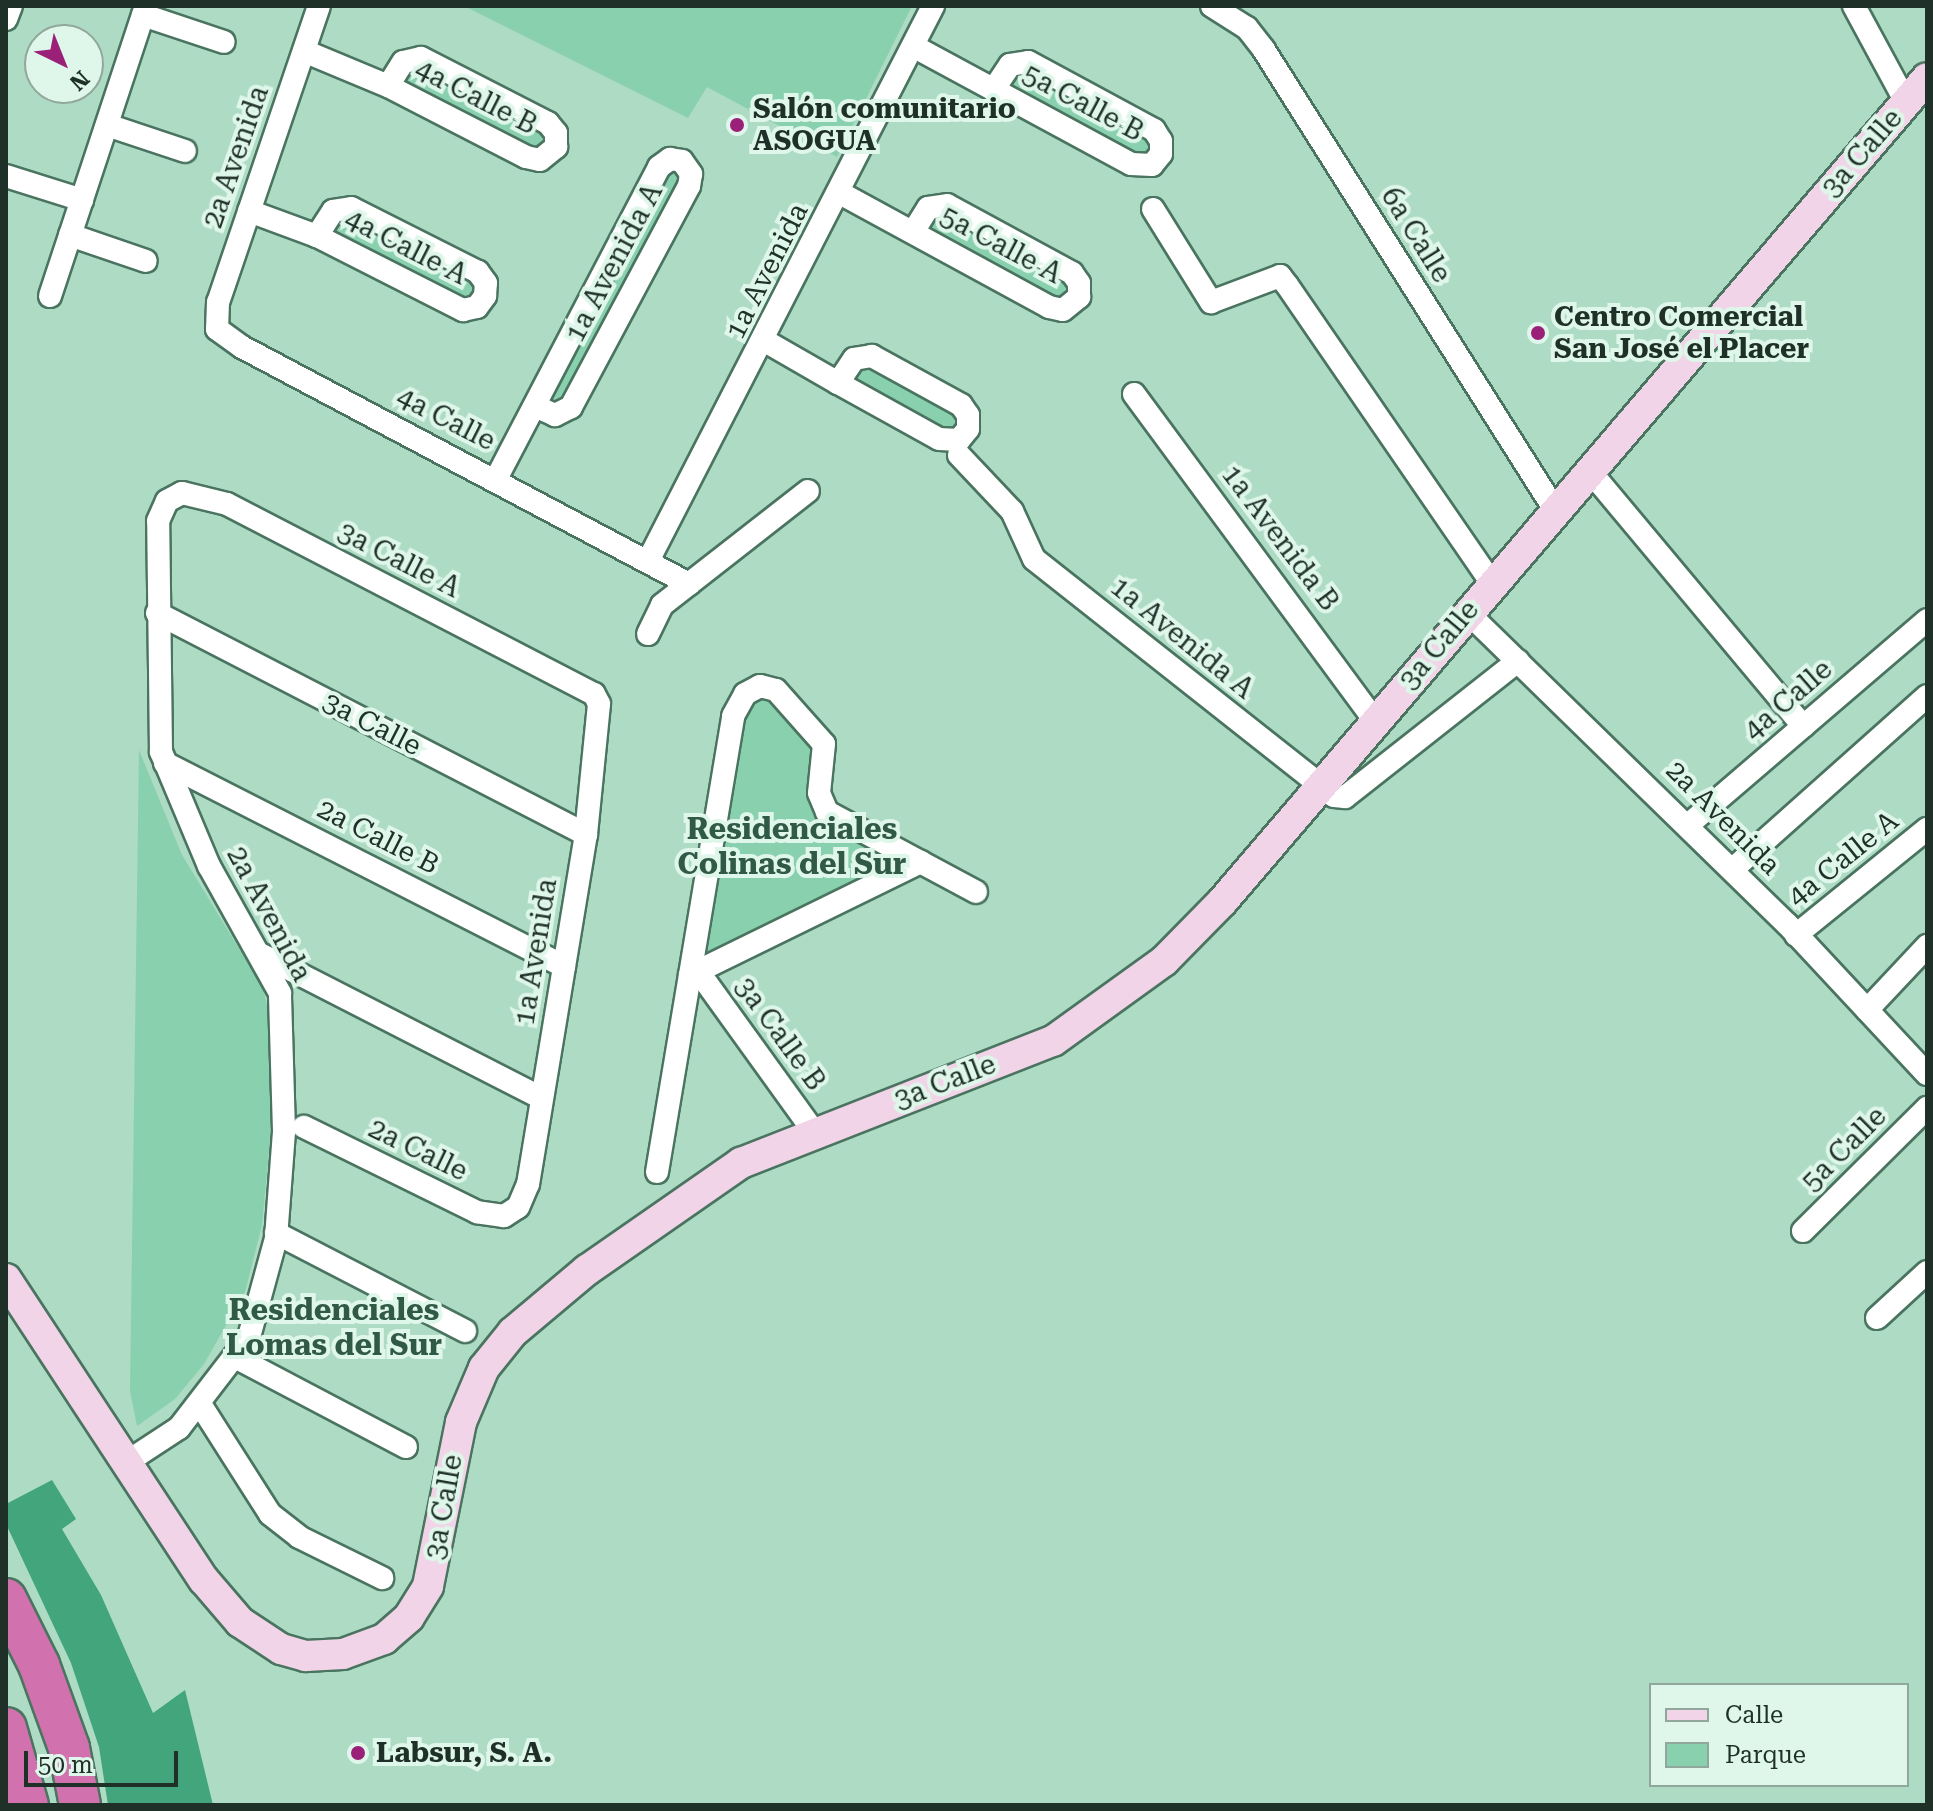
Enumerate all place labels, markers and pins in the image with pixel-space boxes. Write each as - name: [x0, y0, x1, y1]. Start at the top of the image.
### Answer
- place label: Salón comunitario ASOGUA: [753, 92, 1016, 158]
- marker: Salón comunitario ASOGUA: [728, 116, 746, 134]
- place label: Centro Comercial San José el Placer: [1554, 300, 1809, 366]
- marker: Centro Comercial San José el Placer: [1529, 324, 1547, 342]
- place label: Labsur, S. A.: [376, 1736, 552, 1770]
- marker: Labsur, S. A.: [347, 1742, 369, 1764]

